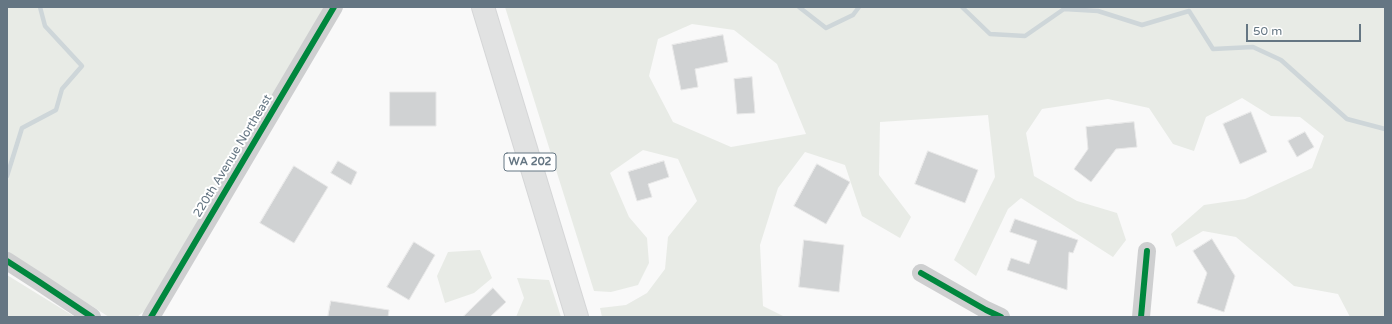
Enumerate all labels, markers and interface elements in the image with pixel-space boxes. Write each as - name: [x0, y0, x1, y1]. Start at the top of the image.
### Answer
- scale bar: [1248, 16, 1363, 42]
- text: 50 m: [1253, 24, 1282, 38]
- street label: 220th Avenue Northeast: [191, 92, 275, 220]
- road number: WA 202: [504, 153, 556, 171]

